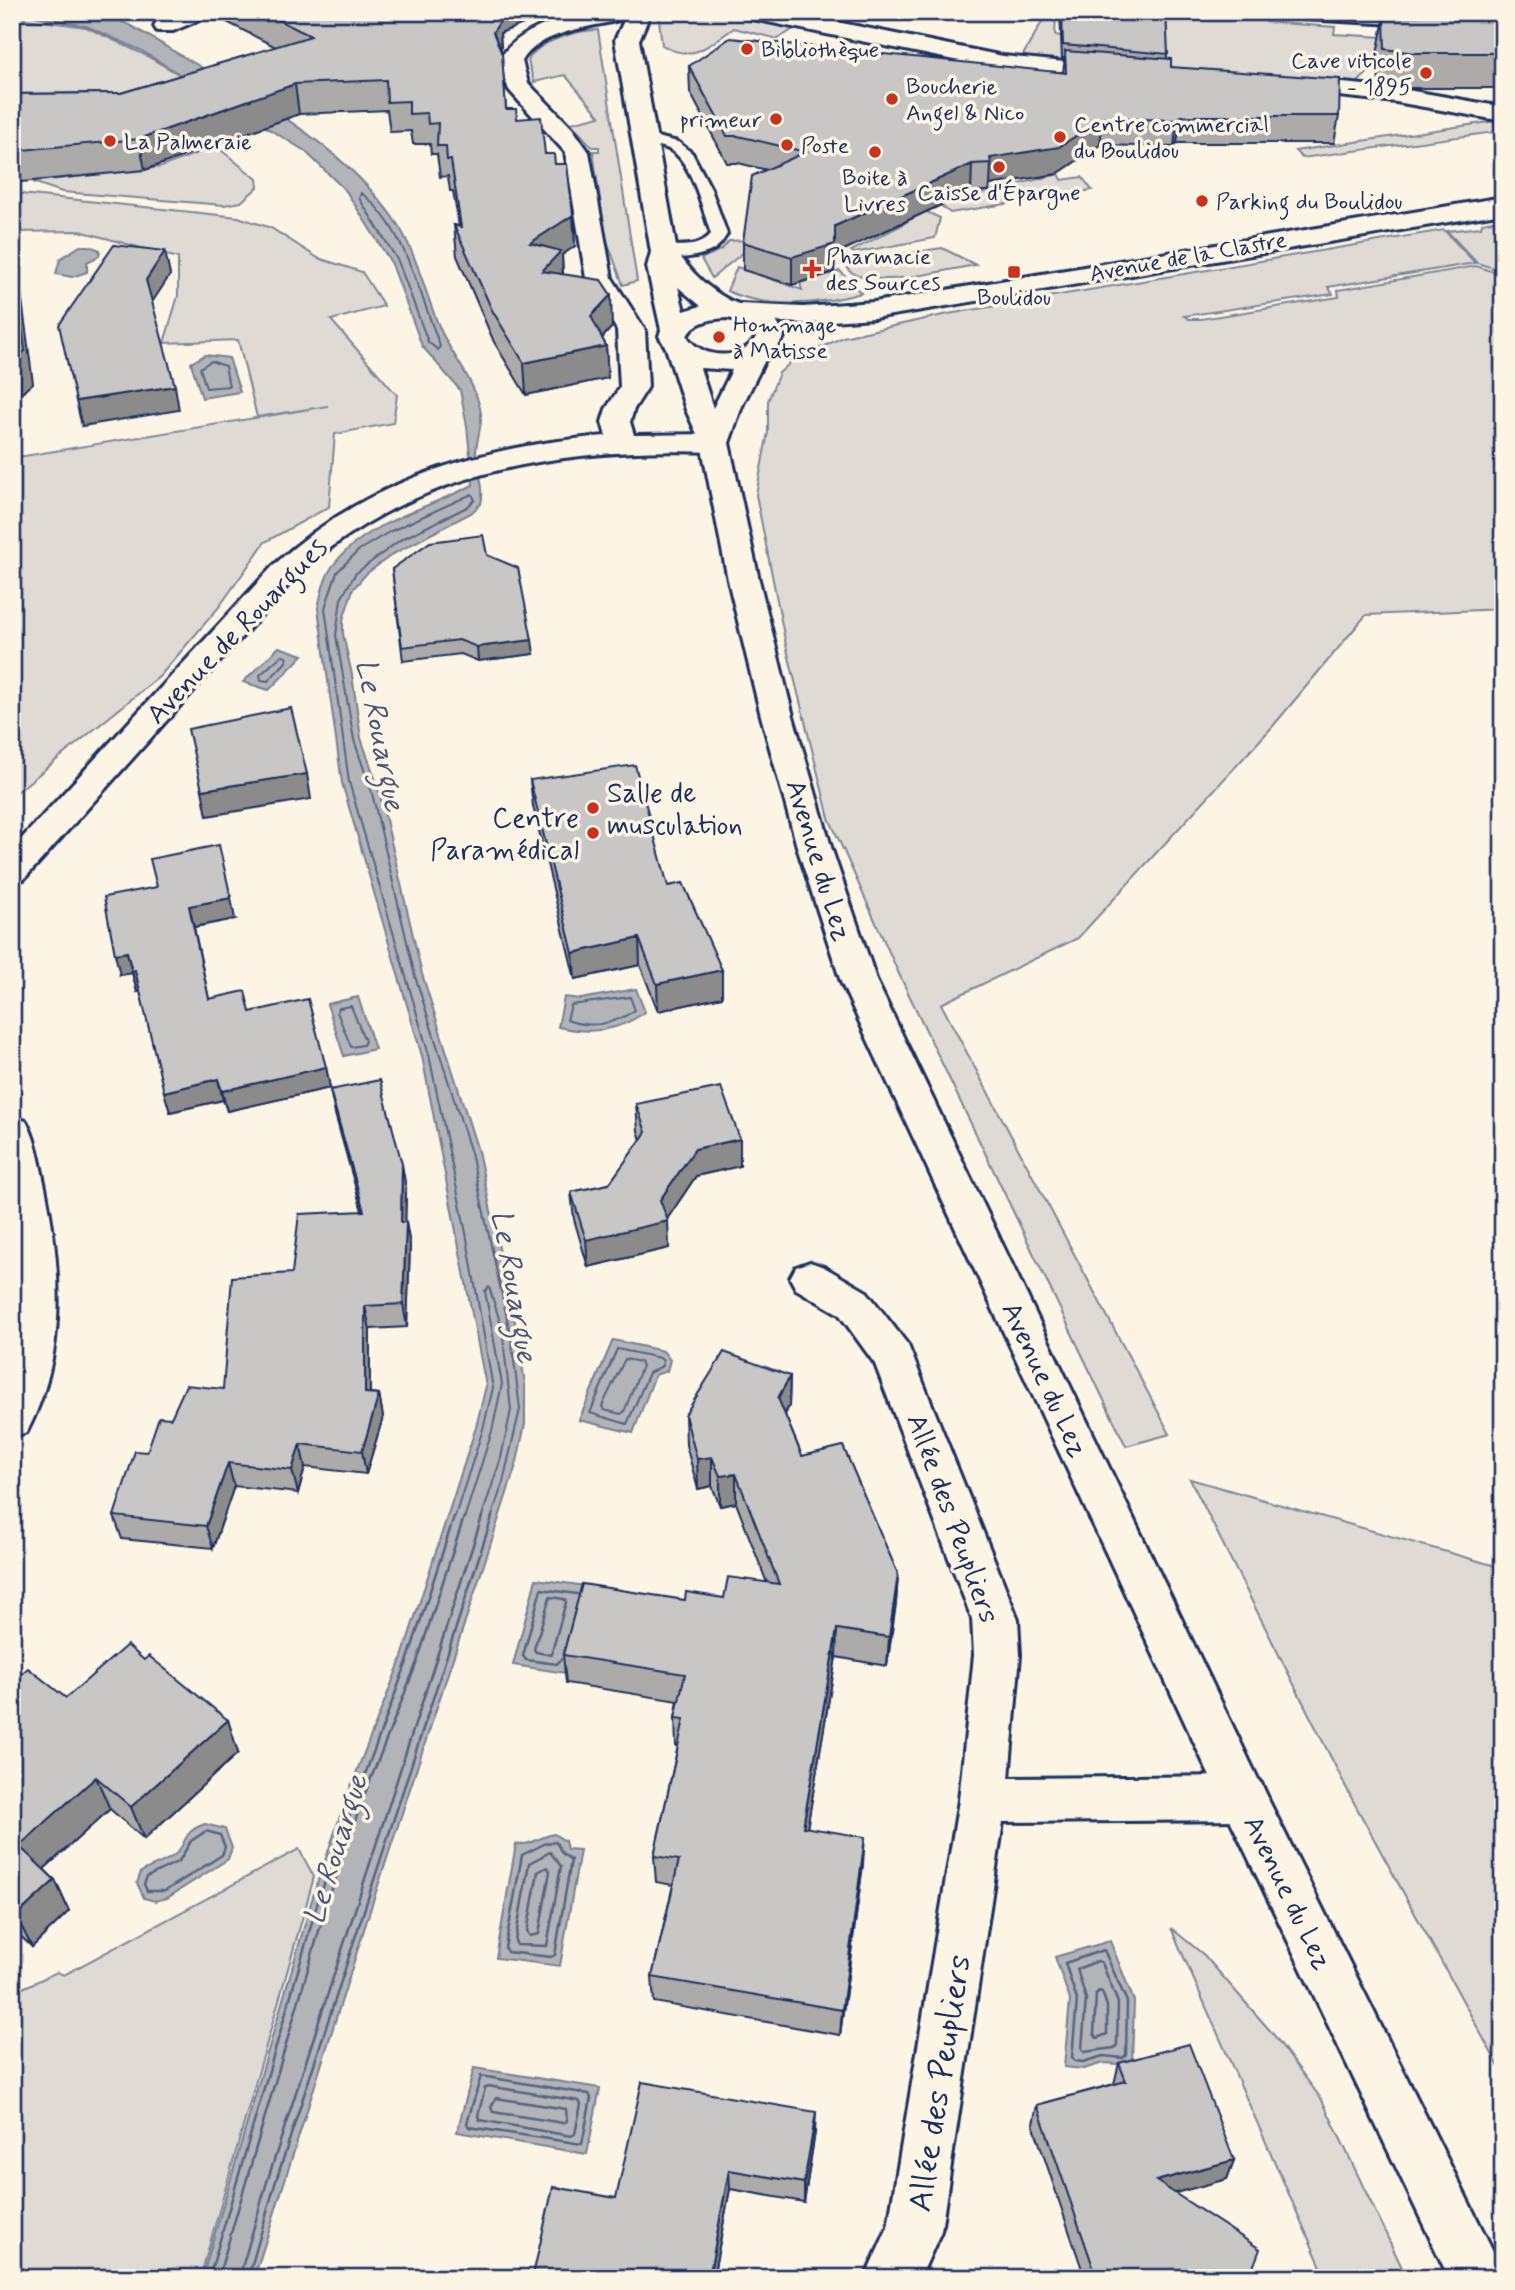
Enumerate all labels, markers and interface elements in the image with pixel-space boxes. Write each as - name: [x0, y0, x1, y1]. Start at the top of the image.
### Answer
- place label: Bibliothèque: [761, 36, 879, 66]
- marker: Bibliothèque: [739, 41, 755, 57]
- place label: Cave viticole - 1895: [1291, 47, 1412, 103]
- marker: Cave viticole - 1895: [1418, 65, 1434, 81]
- place label: Boucherie Angel & Nico: [906, 73, 1024, 131]
- marker: Boucherie Angel & Nico: [884, 91, 900, 107]
- place label: primeur: [680, 106, 762, 136]
- marker: primeur: [768, 111, 784, 127]
- place label: Centre commercial du Boulidou: [1074, 111, 1269, 167]
- place label: La Palmeraie: [124, 128, 252, 158]
- marker: Centre commercial du Boulidou: [1052, 129, 1068, 145]
- place label: Poste: [801, 132, 849, 162]
- marker: La Palmeraie: [102, 133, 118, 149]
- marker: Poste: [779, 137, 795, 153]
- marker: Boite à Livres: [867, 144, 883, 160]
- marker: Caisse d'Épargne: [991, 159, 1007, 175]
- place label: Boite à Livres: [842, 164, 908, 220]
- place label: Caisse d'Épargne: [917, 178, 1081, 211]
- place label: Parking du Boulidou: [1216, 188, 1403, 220]
- marker: Parking du Boulidou: [1194, 193, 1210, 209]
- street label: Avenue de la Clastre: [1087, 226, 1289, 290]
- place label: Pharmacie des Sources: [826, 243, 941, 299]
- marker: Pharmacie des Sources: [804, 261, 820, 277]
- marker: Boulidou: [1006, 264, 1022, 280]
- place label: Boulidou: [977, 284, 1051, 314]
- place label: Hommage à Matisse: [733, 311, 836, 367]
- marker: Hommage à Matisse: [711, 329, 727, 345]
- street label: Avenue de Rouargues: [139, 530, 339, 735]
- water label: Le Rouargue: [342, 656, 414, 816]
- street label: Avenue du Lez: [775, 775, 860, 946]
- place label: Salle de musculation: [607, 776, 743, 845]
- marker: Salle de musculation: [585, 800, 601, 816]
- place label: Centre Paramédical: [430, 801, 579, 870]
- marker: Centre Paramédical: [585, 825, 601, 841]
- water label: Le Rouargue: [477, 1207, 546, 1367]
- street label: Avenue du Lez: [992, 1296, 1096, 1464]
- street label: Allée des Peupliers: [897, 1409, 1007, 1629]
- water label: Le Rouargue: [295, 1769, 382, 1930]
- street label: Avenue du Lez: [1233, 1810, 1340, 1976]
- street label: Allée des Peupliers: [899, 1952, 983, 2215]

